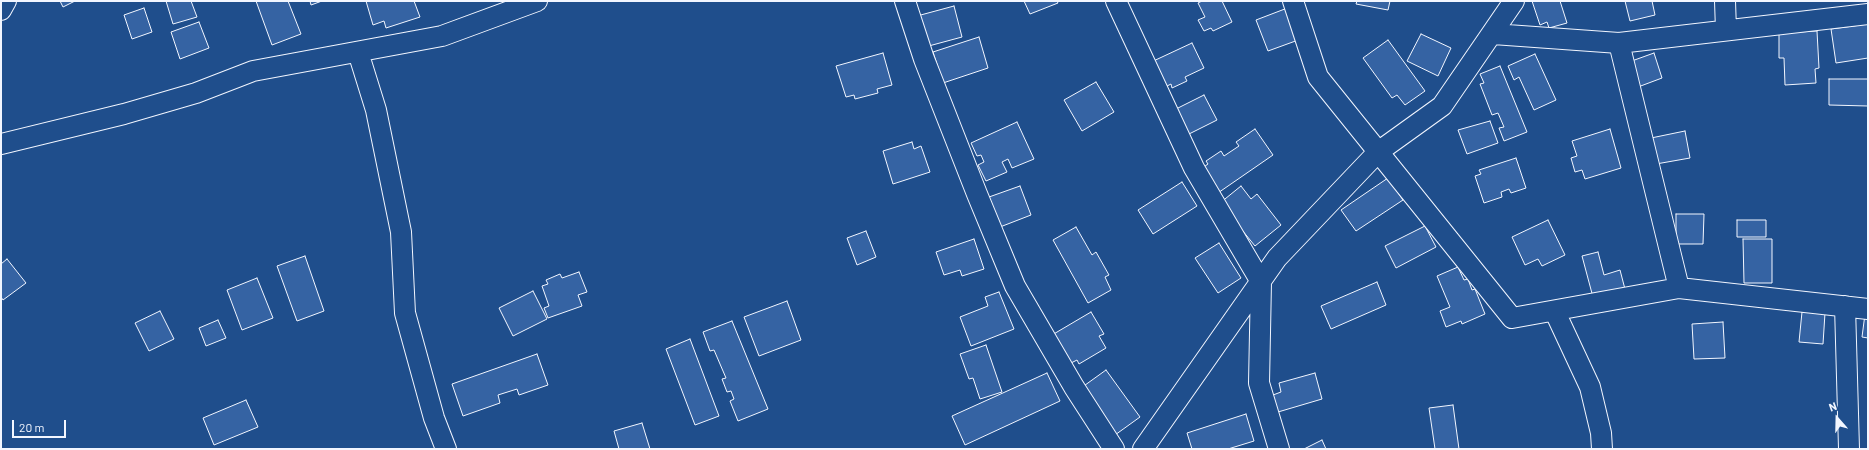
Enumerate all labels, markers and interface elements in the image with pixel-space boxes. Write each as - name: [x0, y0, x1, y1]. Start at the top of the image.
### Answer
- north arrow: [1817, 398, 1857, 438]
- text: N: [1827, 399, 1838, 414]
- scale bar: [14, 412, 68, 438]
- text: 20 m: [19, 420, 45, 434]

